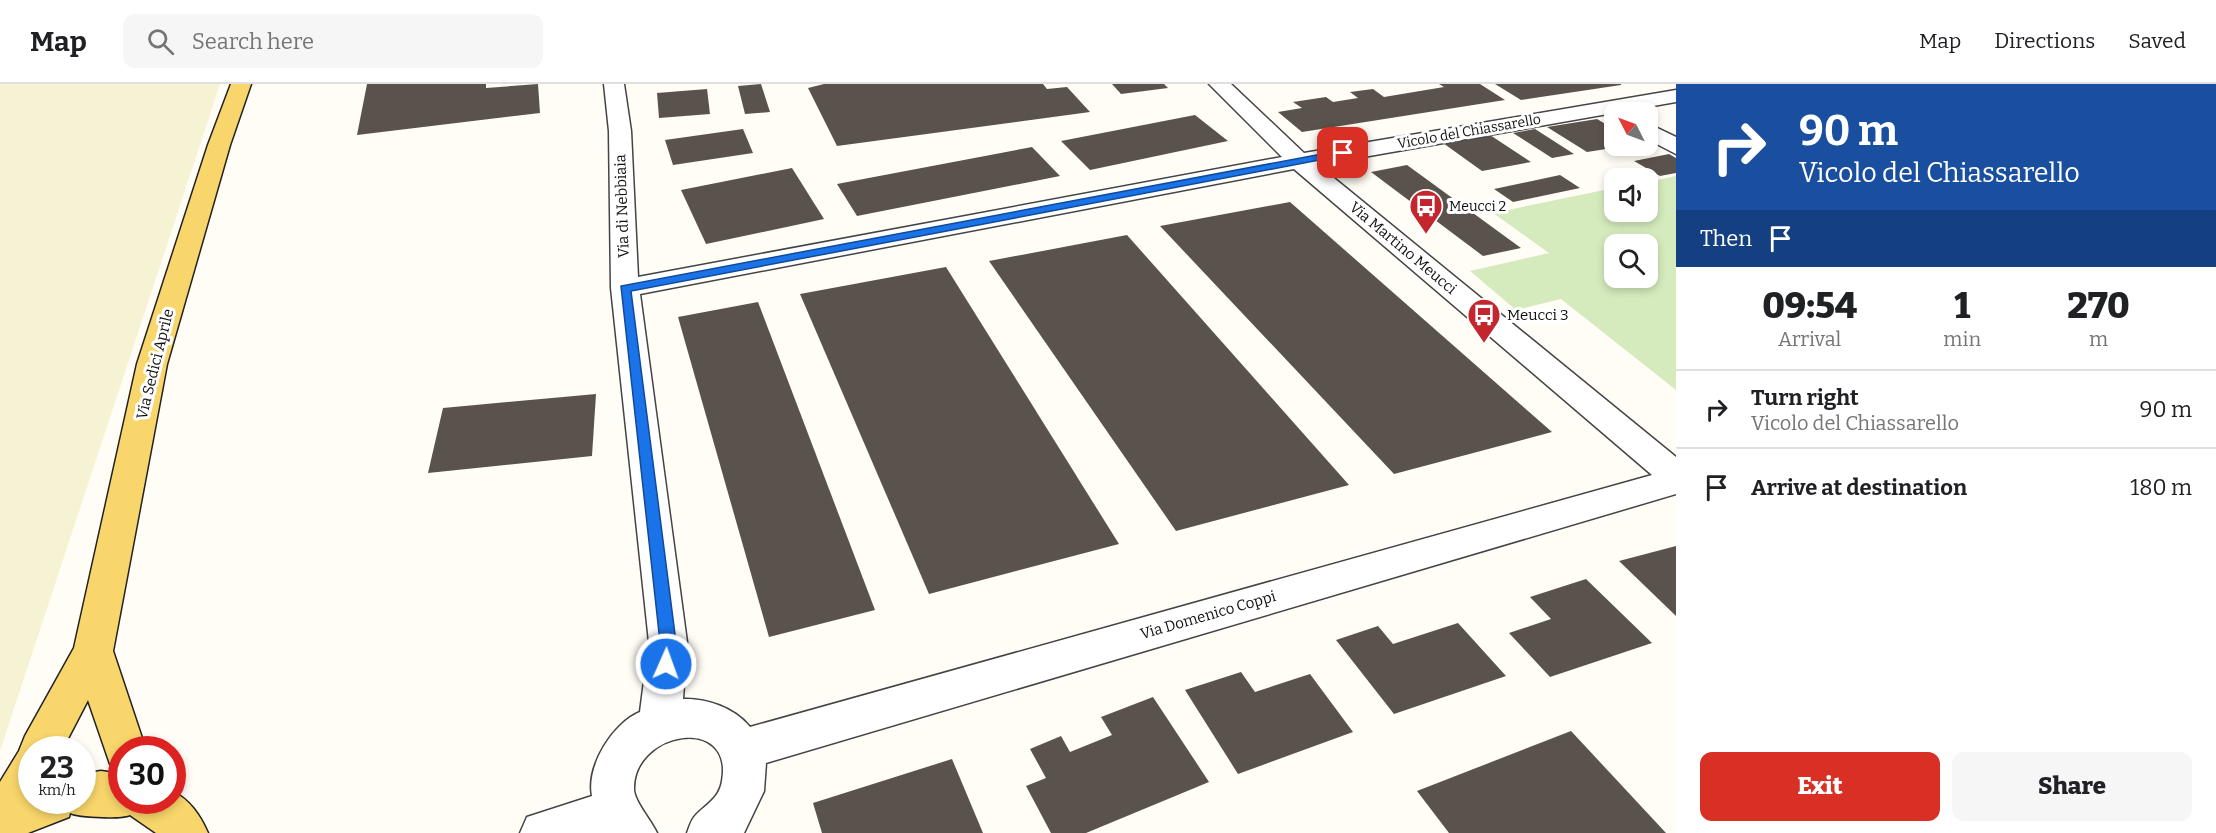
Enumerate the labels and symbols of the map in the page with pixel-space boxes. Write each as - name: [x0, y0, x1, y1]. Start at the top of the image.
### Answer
- north arrow: [1604, 102, 1658, 156]
- street label: Vicolo del Chiassarello: [1396, 110, 1542, 153]
- pin: [1317, 127, 1368, 178]
- street label: Via di Nebbiaia: [611, 154, 633, 258]
- bus stop icon: Meucci 2: [1408, 188, 1444, 235]
- street label: Via Martino Meucci: [1346, 198, 1461, 298]
- place label: Meucci 2: [1449, 198, 1506, 215]
- bus stop icon: Meucci 3: [1466, 297, 1502, 344]
- place label: Meucci 3: [1507, 306, 1569, 324]
- street label: Via Sedici Aprile: [133, 307, 177, 421]
- street label: Via Domenico Coppi: [1138, 587, 1278, 643]
- position arrow: [634, 632, 698, 696]
- speed limit sign: 30: [108, 736, 186, 814]

